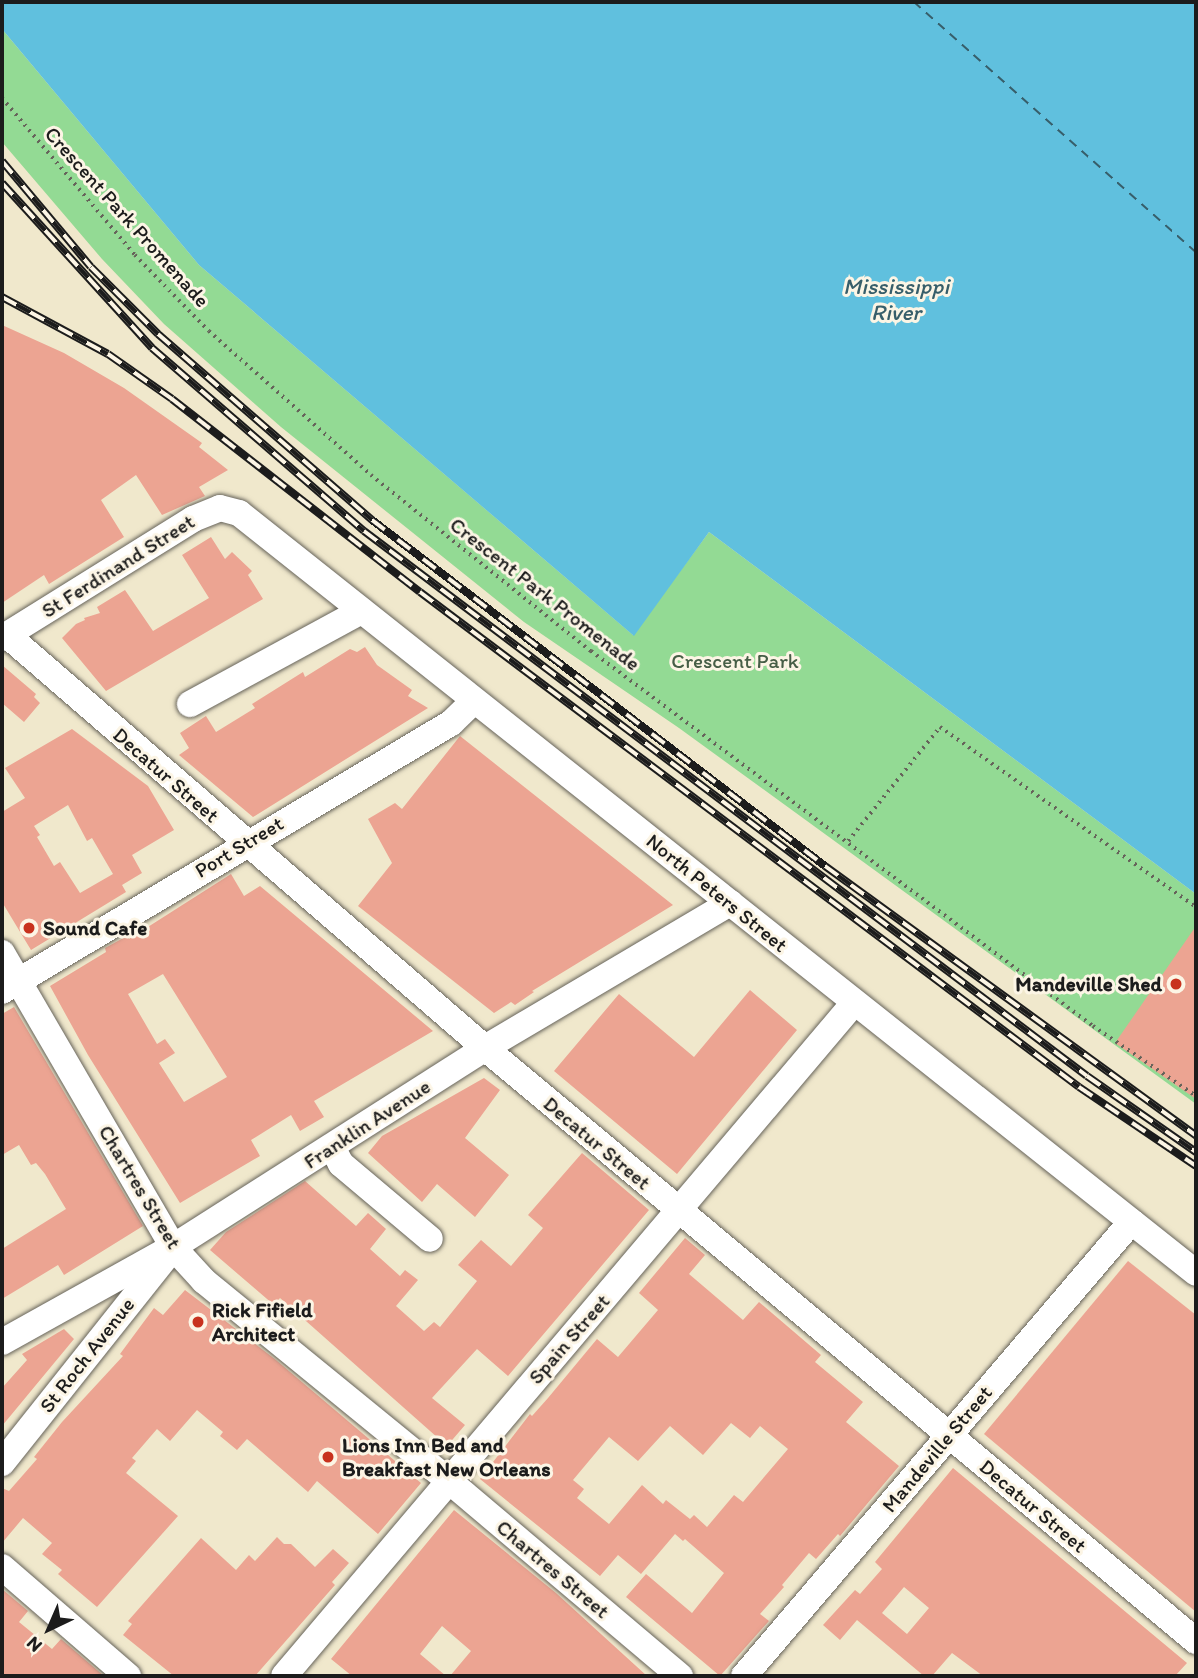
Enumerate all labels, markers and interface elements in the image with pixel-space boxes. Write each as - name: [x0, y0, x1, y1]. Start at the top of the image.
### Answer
- street label: Crescent Park Promenade: [39, 122, 215, 312]
- water label: Mississippi River: [843, 272, 949, 326]
- street label: St Ferdinand Street: [37, 509, 199, 623]
- street label: Crescent Park Promenade: [445, 512, 645, 676]
- park label: Crescent Park: [672, 648, 798, 674]
- street label: Decatur Street: [108, 722, 224, 828]
- street label: Port Street: [190, 811, 288, 883]
- street label: North Peters Street: [642, 829, 792, 957]
- place label: Sound Cafe: [43, 915, 147, 941]
- marker: Sound Cafe: [21, 920, 37, 936]
- place label: Mandeville Shed: [1015, 971, 1162, 997]
- marker: Mandeville Shed: [1168, 976, 1184, 992]
- street label: Franklin Avenue: [299, 1074, 435, 1174]
- street label: Decatur Street: [538, 1091, 656, 1195]
- street label: Chartres Street: [93, 1121, 187, 1253]
- street label: Spain Street: [523, 1289, 615, 1389]
- street label: St Roch Avenue: [34, 1293, 140, 1417]
- place label: Rick Fifield Architect: [212, 1297, 312, 1347]
- marker: Rick Fifield Architect: [190, 1314, 206, 1330]
- street label: Mandeville Street: [877, 1380, 997, 1518]
- place label: Lions Inn Bed and Breakfast New Orleans: [342, 1432, 550, 1482]
- marker: Lions Inn Bed and Breakfast New Orleans: [320, 1449, 336, 1465]
- street label: Decatur Street: [974, 1454, 1092, 1558]
- street label: Chartres Street: [491, 1515, 615, 1623]
- north arrow: [14, 1594, 84, 1664]
- text: N: [21, 1632, 47, 1657]

